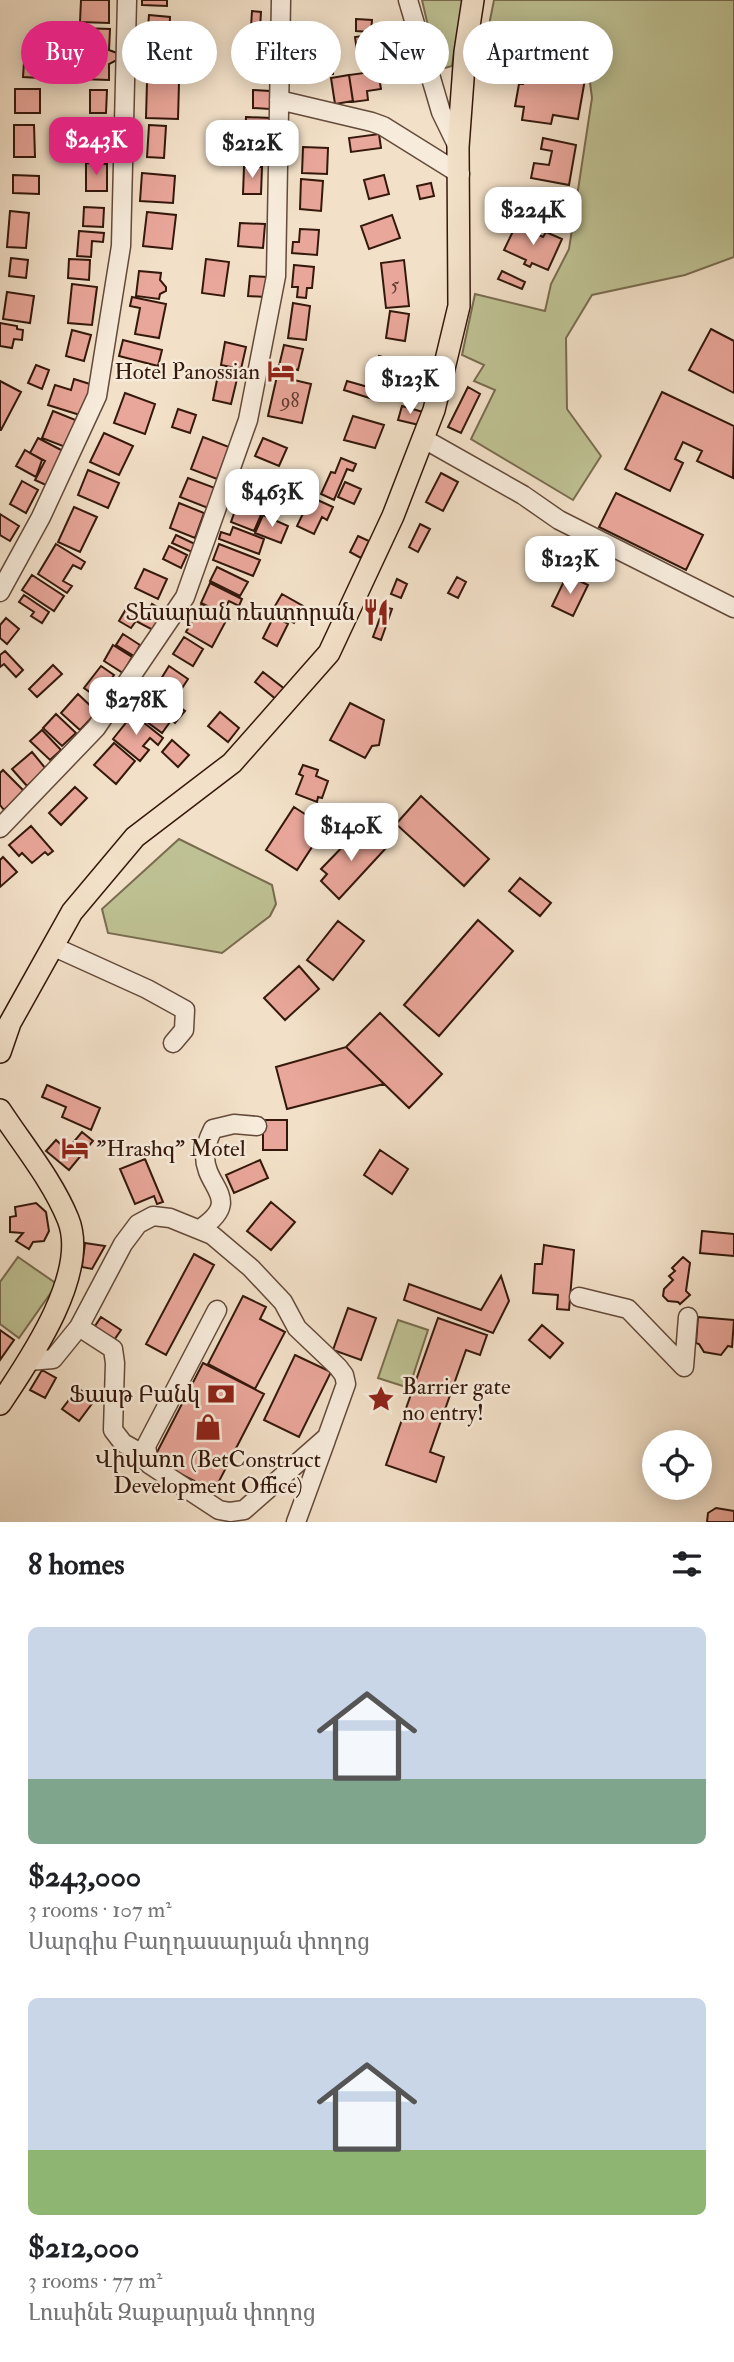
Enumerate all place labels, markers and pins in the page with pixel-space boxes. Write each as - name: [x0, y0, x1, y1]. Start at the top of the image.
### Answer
- pin: $243K: [47, 118, 145, 177]
- pin: $212K: [203, 120, 301, 180]
- pin: $224K: [484, 188, 582, 247]
- hotel icon: Hotel Panossian: [266, 356, 296, 386]
- pin: $123K: [361, 356, 459, 416]
- place label: Hotel Panossian: [114, 357, 260, 386]
- pin: $463K: [223, 470, 321, 529]
- pin: $123K: [521, 536, 619, 596]
- restaurant icon: Տեսարան ռեստորան: [361, 597, 391, 627]
- place label: Տեսարան ռեստորան: [125, 598, 355, 627]
- pin: $278K: [87, 678, 185, 737]
- pin: $140K: [302, 804, 400, 863]
- hotel icon: "Hrashq" Motel: [60, 1133, 90, 1163]
- place label: "Hrashq" Motel: [96, 1134, 246, 1163]
- place label: Barrier gate no entry!: [402, 1372, 511, 1427]
- bank icon: Ֆասթ Բանկ: [206, 1379, 236, 1409]
- place label: Ֆասթ Բանկ: [70, 1380, 200, 1409]
- place icon: Barrier gate no entry!: [366, 1384, 396, 1414]
- shop icon: Վիվառո (BetConstruct Development Office): [193, 1412, 223, 1442]
- place label: Վիվառո (BetConstruct Development Office): [95, 1445, 321, 1501]

